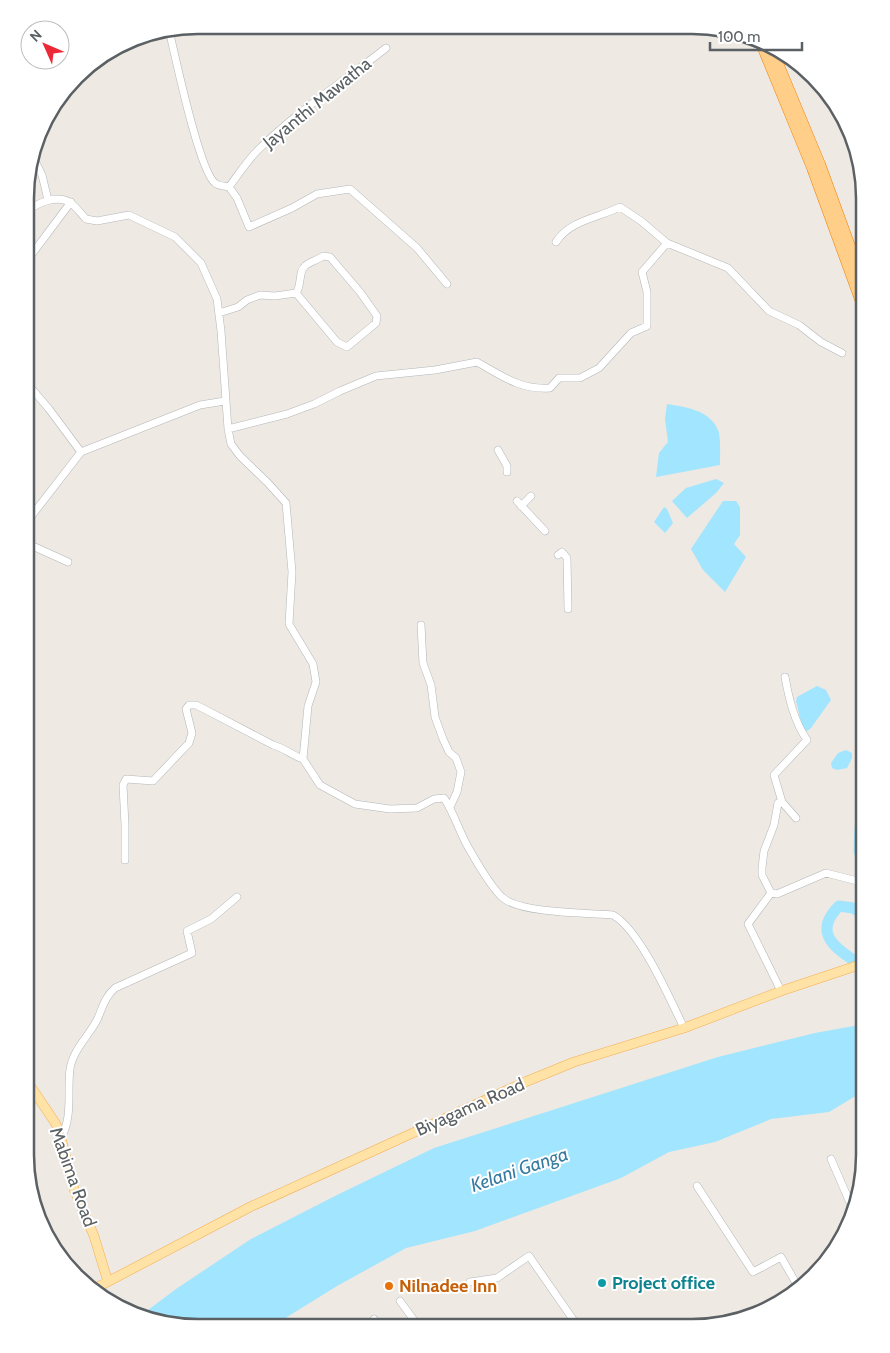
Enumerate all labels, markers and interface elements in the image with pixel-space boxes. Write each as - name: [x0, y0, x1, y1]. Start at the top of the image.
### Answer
- north arrow: [20, 20, 70, 70]
- scale bar: [710, 20, 802, 52]
- text: N: [26, 26, 46, 46]
- text: 100 m: [718, 28, 760, 46]
- street label: Jayanthi Mawatha: [258, 52, 376, 154]
- street label: Biyagama Road: [412, 1073, 528, 1141]
- street label: Mabima Road: [45, 1124, 101, 1230]
- water label: Kelani Ganga: [467, 1142, 571, 1197]
- place label: Project office: [612, 1272, 715, 1294]
- place label: Nilnadee Inn: [399, 1275, 497, 1297]
- marker: Project office: [596, 1277, 608, 1289]
- marker: Nilnadee Inn: [383, 1280, 395, 1292]

